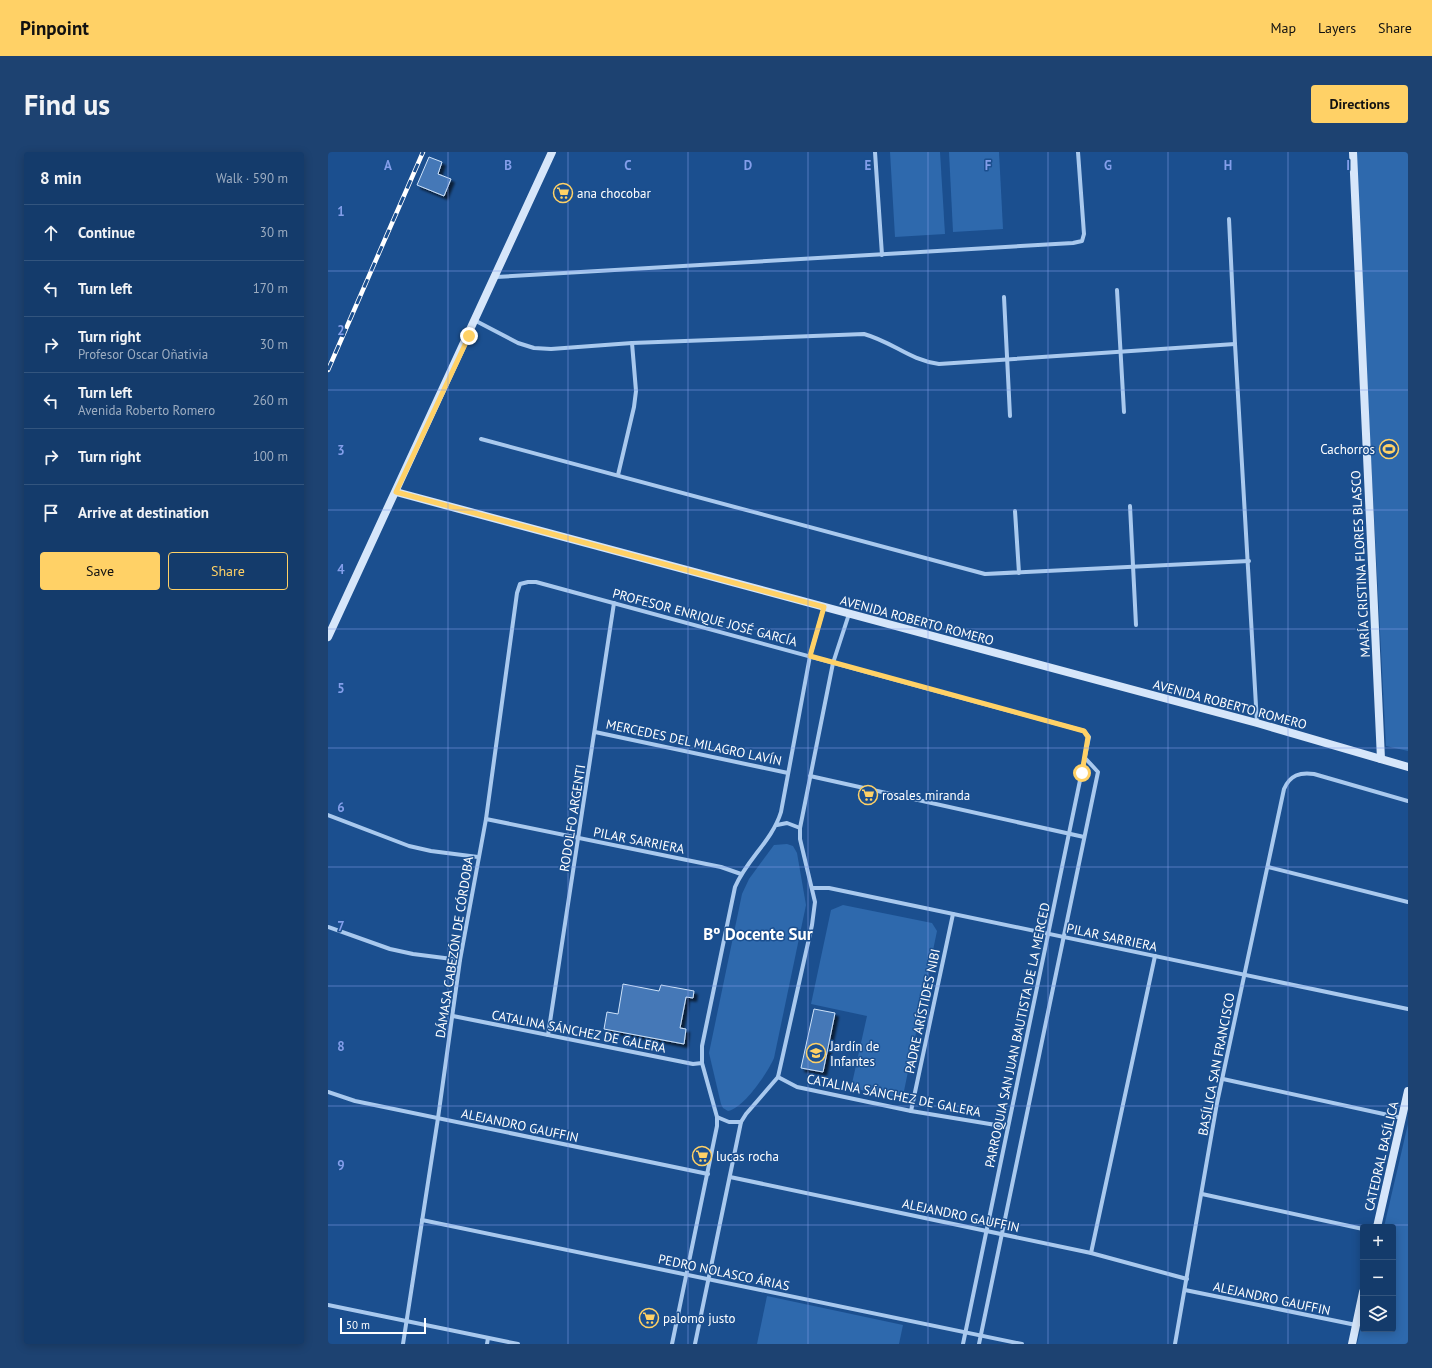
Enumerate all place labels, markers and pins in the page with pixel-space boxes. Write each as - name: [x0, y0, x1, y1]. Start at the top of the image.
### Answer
- supermarket icon: ana chocobar: [552, 182, 574, 204]
- place label: ana chocobar: [577, 185, 651, 202]
- sports icon: Cachorros: [1378, 438, 1400, 460]
- place label: Cachorros: [1320, 441, 1375, 458]
- supermarket icon: rosales miranda: [857, 784, 879, 806]
- place label: rosales miranda: [882, 787, 970, 804]
- place label: Jardín de Infantes: [829, 1038, 879, 1070]
- school or university icon: Jardín de Infantes: [805, 1042, 827, 1064]
- supermarket icon: lucas rocha: [691, 1145, 713, 1167]
- place label: lucas rocha: [716, 1148, 779, 1165]
- supermarket icon: palomo justo: [638, 1307, 660, 1329]
- place label: palomo justo: [663, 1310, 735, 1327]

